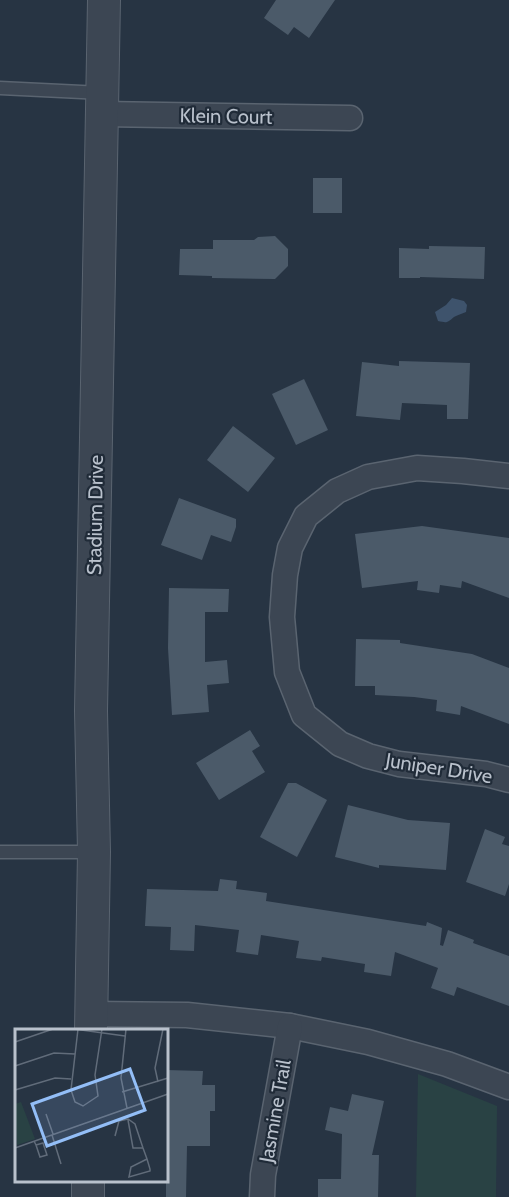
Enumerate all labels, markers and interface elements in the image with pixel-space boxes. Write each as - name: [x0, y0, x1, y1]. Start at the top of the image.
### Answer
- street label: Klein Court: [179, 103, 273, 129]
- street label: Stadium Drive: [82, 455, 108, 575]
- street label: Juniper Drive: [383, 748, 494, 788]
- inset map: [15, 1029, 168, 1182]
- street label: Jasmine Trail: [254, 1057, 296, 1165]

